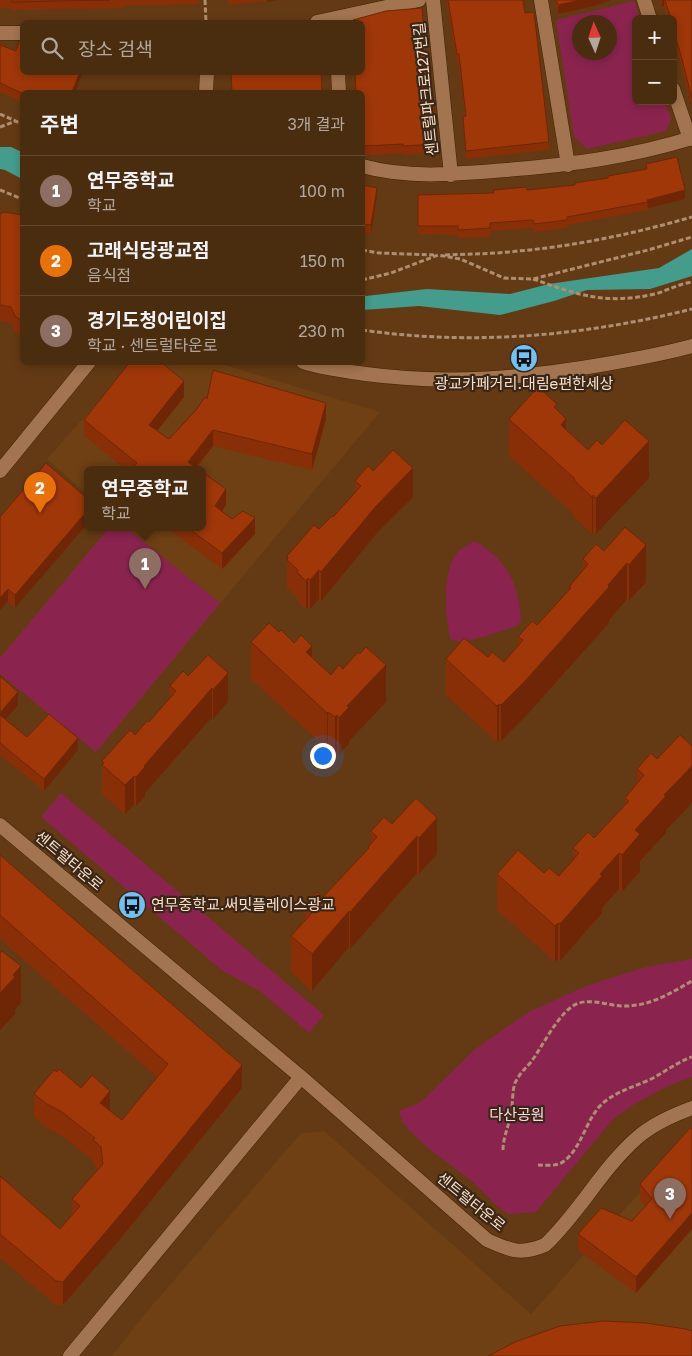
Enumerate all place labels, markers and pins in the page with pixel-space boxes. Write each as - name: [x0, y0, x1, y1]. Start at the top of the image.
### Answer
- bus stop icon: 광교카페거리.대림e편한세상: [509, 343, 539, 373]
- place label: 광교카페거리.대림e편한세상: [435, 374, 614, 392]
- pin: 2: [24, 472, 56, 513]
- pin: 1: [129, 548, 161, 589]
- bus stop icon: 연무중학교.써밋플레이스광교: [117, 890, 147, 920]
- place label: 연무중학교.써밋플레이스광교: [151, 895, 335, 913]
- pin: 3: [654, 1178, 686, 1219]

